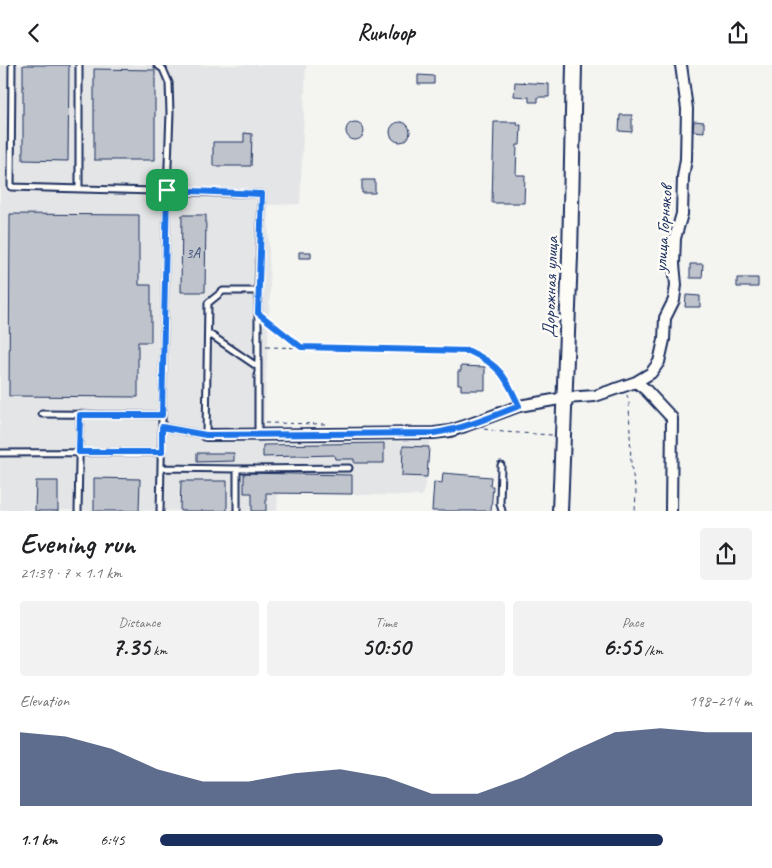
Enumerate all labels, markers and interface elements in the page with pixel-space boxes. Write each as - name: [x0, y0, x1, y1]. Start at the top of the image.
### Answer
- icon: back: [20, 19, 48, 47]
- text: Runloop: [357, 19, 415, 47]
- icon: share: [724, 19, 752, 47]
- pin: [146, 169, 188, 211]
- icon: arrive: [153, 176, 181, 204]
- street label: улица Горняков: [649, 181, 677, 274]
- street label: Дорожная улица: [537, 235, 563, 338]
- house number: 3А: [186, 244, 202, 263]
- text: Evening run: [20, 526, 135, 561]
- button: share: [700, 528, 752, 580]
- text: 21:39 · 7 × 1.1 km: [20, 563, 122, 583]
- text: Distance: [118, 614, 160, 631]
- text: Time: [375, 614, 397, 631]
- text: Pace: [622, 614, 643, 631]
- text: 7.35: [112, 631, 150, 663]
- text: 50:50: [361, 631, 411, 663]
- text: 6:55: [603, 631, 641, 663]
- text: km: [150, 642, 167, 659]
- text: /km: [641, 642, 663, 659]
- text: Elevation: [20, 691, 69, 711]
- text: 198–214 m: [689, 691, 752, 711]
- text: 1.1 km: [20, 830, 57, 850]
- text: 6:45: [100, 830, 125, 850]

